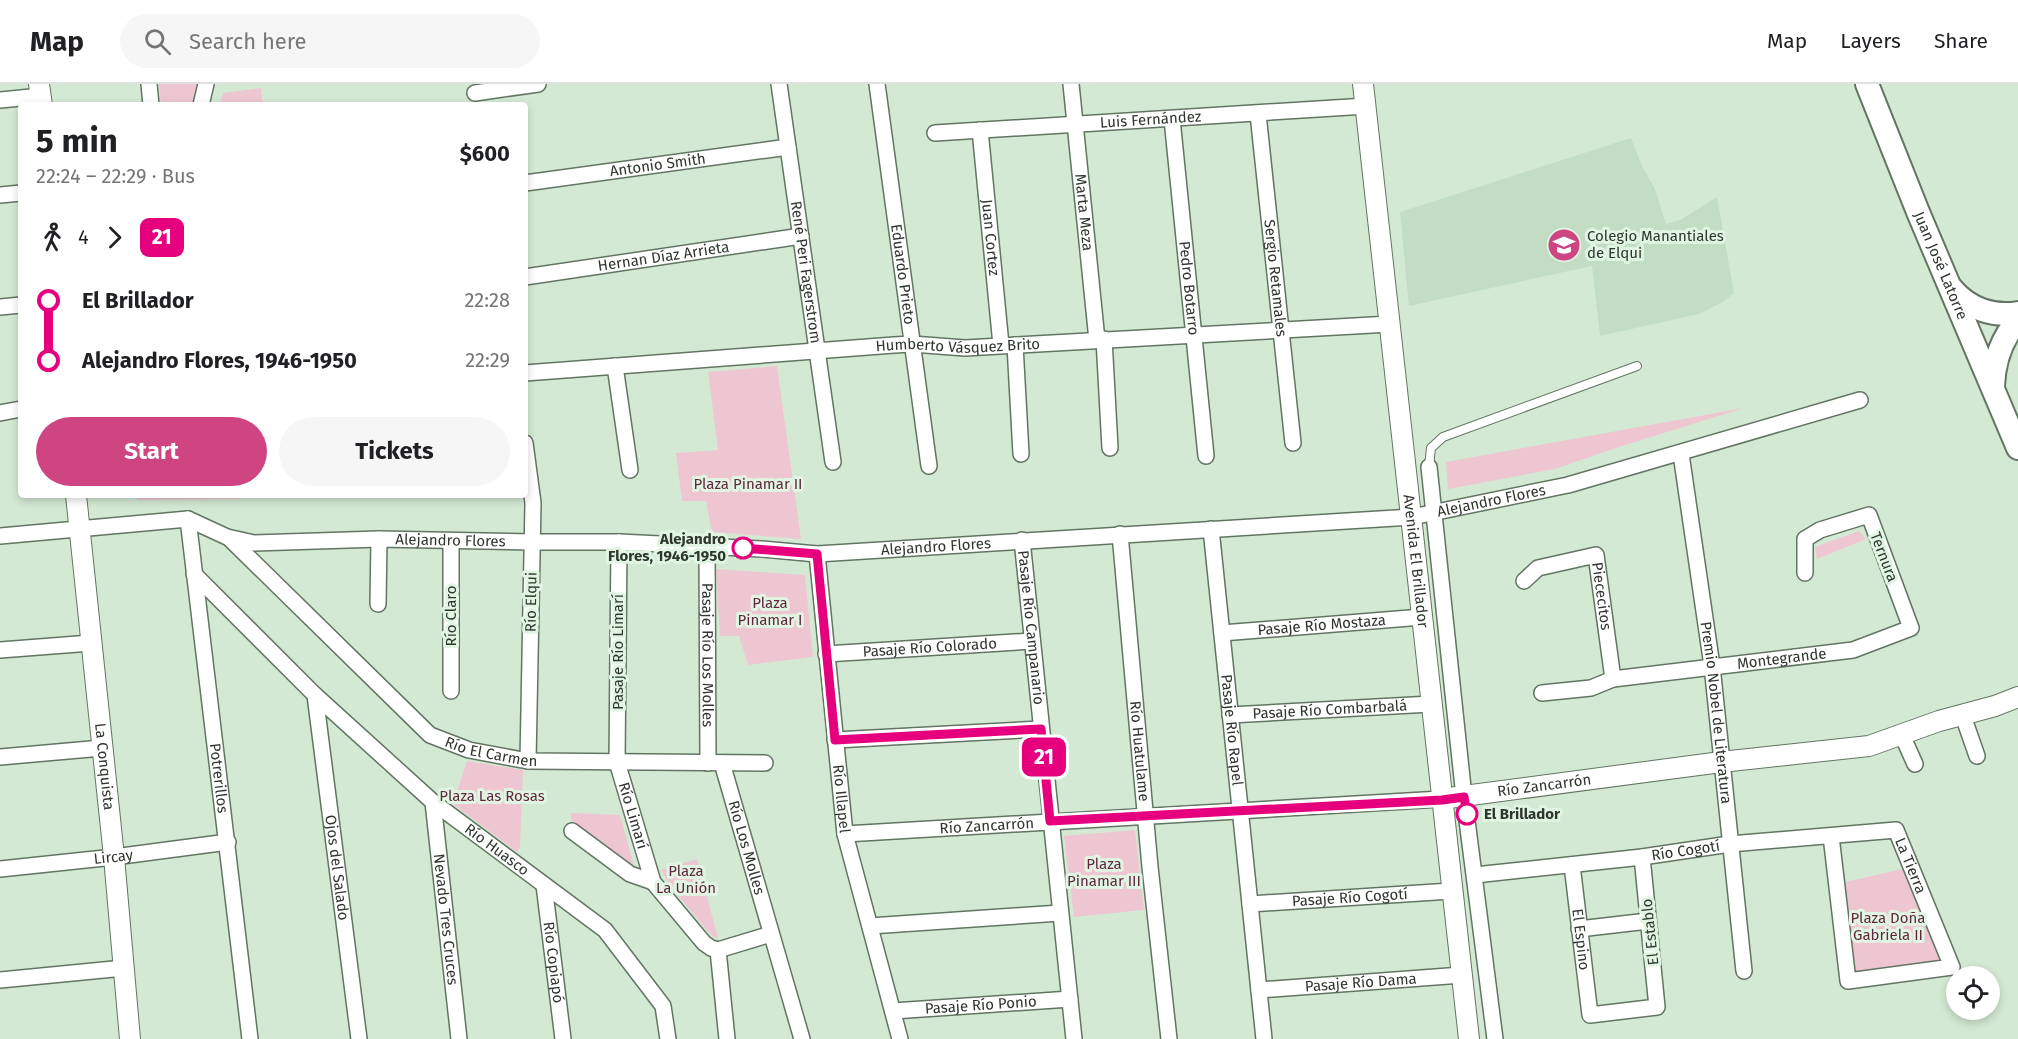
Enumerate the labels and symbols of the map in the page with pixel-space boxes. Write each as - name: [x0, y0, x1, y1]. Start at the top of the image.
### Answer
- street label: Luis Fernández: [1099, 107, 1202, 132]
- street label: Antonio Smith: [609, 149, 707, 180]
- street label: Marta Meza: [1071, 173, 1097, 252]
- street label: Juan Cortez: [978, 198, 1003, 277]
- street label: René Peri Fagerstrom: [787, 200, 825, 344]
- street label: Juan José Latorre: [1910, 209, 1972, 322]
- street label: Sergio Retamales: [1260, 219, 1291, 338]
- street label: Eduardo Prieto: [887, 223, 919, 326]
- school or university icon: Colegio Manantiales de Elqui: [1546, 227, 1582, 263]
- place label: Colegio Manantiales de Elqui: [1587, 227, 1724, 262]
- street label: Hernan Díaz Arrieta: [597, 238, 730, 275]
- street label: Pedro Botarro: [1175, 240, 1203, 336]
- street label: Humberto Vásquez Brito: [875, 335, 1041, 357]
- park label: Plaza Pinamar II: [693, 475, 803, 493]
- street label: Alejandro Flores: [1436, 481, 1547, 521]
- street label: Avenida El Brillador: [1400, 493, 1432, 629]
- street label: Alejandro Flores: [395, 530, 506, 550]
- place label: Alejandro Flores, 1946-1950: [608, 530, 726, 565]
- street label: Ternura: [1866, 530, 1902, 584]
- street label: Alejandro Flores: [880, 534, 991, 559]
- marker: Alejandro Flores, 1946-1950: [732, 537, 754, 559]
- street label: Pasaje Río Campanario: [1014, 549, 1048, 706]
- street label: Piececitos: [1588, 561, 1615, 631]
- street label: Río Elqui: [521, 572, 541, 632]
- street label: Pasaje Río Los Molles: [698, 583, 717, 727]
- street label: Río Claro: [442, 586, 460, 646]
- street label: Pasaje Río Limarí: [609, 594, 627, 710]
- park label: Plaza Pinamar I: [737, 594, 803, 629]
- street label: Pasaje Río Mostaza: [1257, 611, 1387, 639]
- street label: Premio Nobel de Literatura: [1697, 620, 1735, 805]
- street label: Pasaje Río Colorado: [862, 634, 997, 661]
- street label: Montegrande: [1736, 644, 1827, 673]
- street label: Pasaje Río Rapel: [1217, 673, 1247, 787]
- street label: Pasaje Río Combarbalá: [1252, 696, 1408, 723]
- street label: Río Huatulame: [1126, 700, 1153, 802]
- street label: La Conquista: [91, 722, 118, 811]
- street label: Río El Carmen: [442, 733, 537, 770]
- line badge: 21: [1017, 738, 1071, 776]
- street label: Potrerillos: [206, 742, 232, 814]
- street label: Río Illapel: [829, 764, 854, 835]
- street label: Río Zancarrón: [1496, 770, 1592, 800]
- street label: Río Limarí: [615, 780, 652, 851]
- park label: Plaza Las Rosas: [439, 787, 545, 805]
- street label: Río Los Molles: [724, 798, 769, 897]
- marker: El Brillador: [1456, 803, 1478, 825]
- place label: El Brillador: [1484, 805, 1561, 823]
- street label: Ojos del Salado: [321, 814, 353, 921]
- street label: Río Zancarrón: [939, 814, 1034, 837]
- street label: Río Huasco: [461, 820, 533, 879]
- street label: La Tierra: [1891, 835, 1930, 896]
- street label: Río Cogotí: [1650, 837, 1721, 865]
- street label: Lircay: [93, 846, 135, 868]
- street label: Nevado Tres Cruces: [430, 853, 462, 986]
- park label: Plaza Pinamar III: [1067, 855, 1141, 890]
- park label: Plaza La Unión: [656, 862, 716, 897]
- street label: Pasaje Río Cogotí: [1291, 885, 1408, 910]
- street label: El Establo: [1638, 898, 1662, 966]
- street label: El Espino: [1568, 908, 1594, 971]
- park label: Plaza Doña Gabriela II: [1851, 909, 1925, 944]
- street label: Río Copiapó: [540, 921, 568, 1004]
- street label: Pasaje Río Dama: [1304, 969, 1417, 996]
- street label: Pasaje Río Ponio: [924, 992, 1037, 1018]

